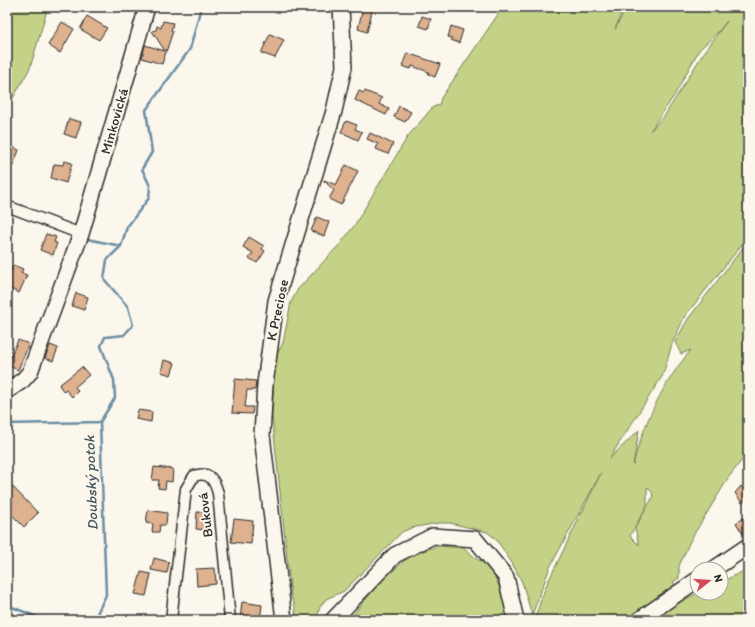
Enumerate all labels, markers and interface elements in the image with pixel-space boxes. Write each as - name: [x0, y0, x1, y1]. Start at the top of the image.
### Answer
- street label: Minkovická: [97, 86, 132, 156]
- street label: K Preciose: [263, 278, 292, 342]
- water label: Doubský potok: [80, 434, 102, 531]
- street label: Buková: [194, 491, 217, 538]
- north arrow: [689, 561, 729, 601]
- text: N: [711, 573, 725, 584]

